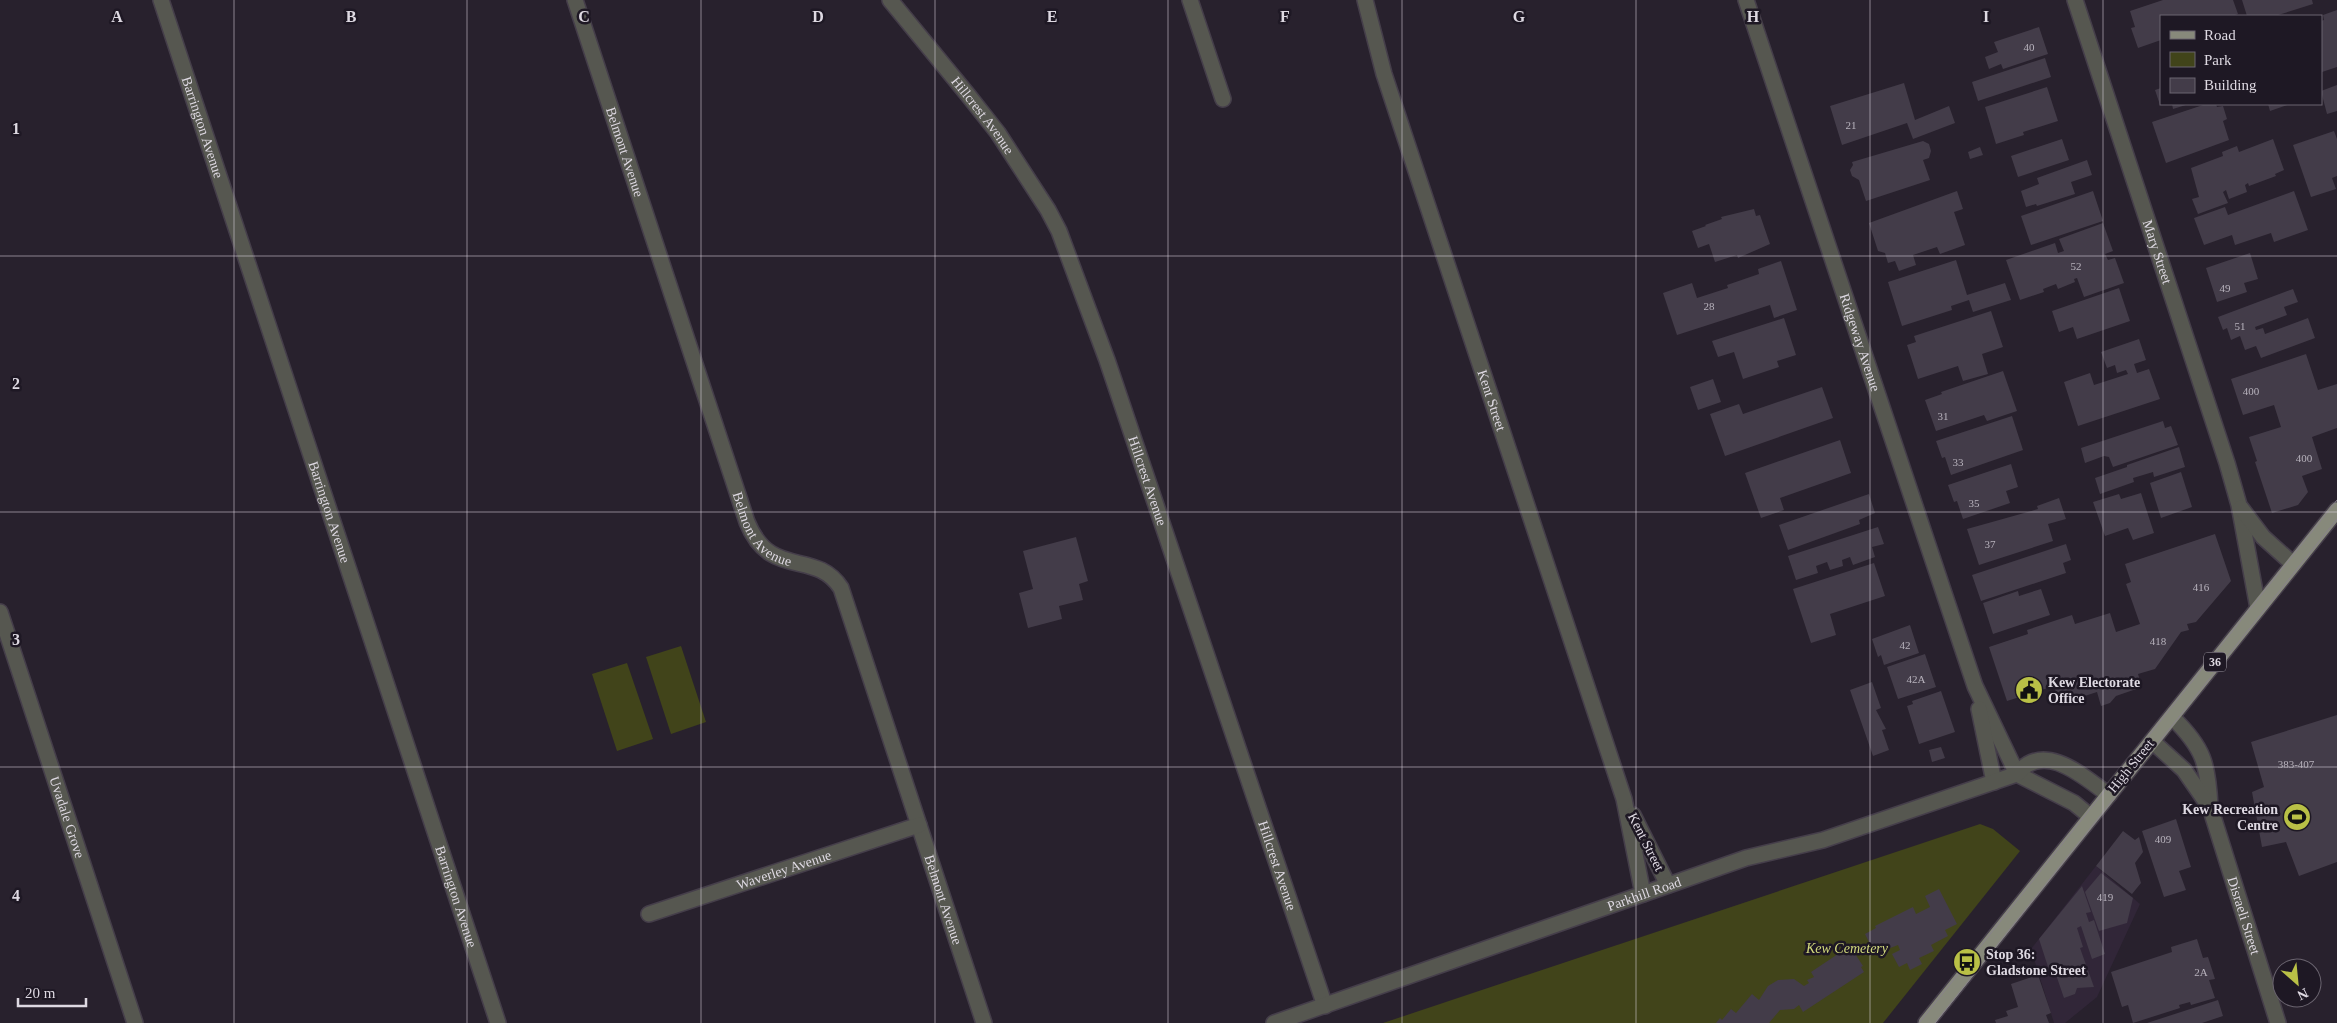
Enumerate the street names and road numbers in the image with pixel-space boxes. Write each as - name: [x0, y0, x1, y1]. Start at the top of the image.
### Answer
- street label: Hillcrest Avenue: [948, 73, 1017, 157]
- street label: Barrington Avenue: [179, 75, 227, 180]
- street label: Belmont Avenue: [603, 105, 647, 199]
- street label: Mary Street: [2140, 218, 2175, 286]
- street label: Ridgeway Avenue: [1837, 292, 1884, 393]
- street label: Kent Street: [1475, 368, 1509, 433]
- street label: Hillcrest Avenue: [1126, 434, 1170, 528]
- street label: Barrington Avenue: [306, 459, 353, 565]
- street label: Belmont Avenue: [730, 490, 793, 569]
- road number: 36: [2204, 652, 2226, 672]
- street label: High Street: [2105, 736, 2157, 796]
- street label: Uvadale Grove: [47, 774, 88, 860]
- street label: Kent Street: [1625, 810, 1667, 874]
- street label: Hillcrest Avenue: [1256, 819, 1300, 912]
- street label: Barrington Avenue: [433, 844, 480, 949]
- street label: Waverley Avenue: [735, 847, 833, 892]
- street label: Belmont Avenue: [922, 853, 965, 946]
- street label: Parkhill Road: [1605, 874, 1683, 913]
- street label: Disraeli Street: [2225, 875, 2263, 956]

